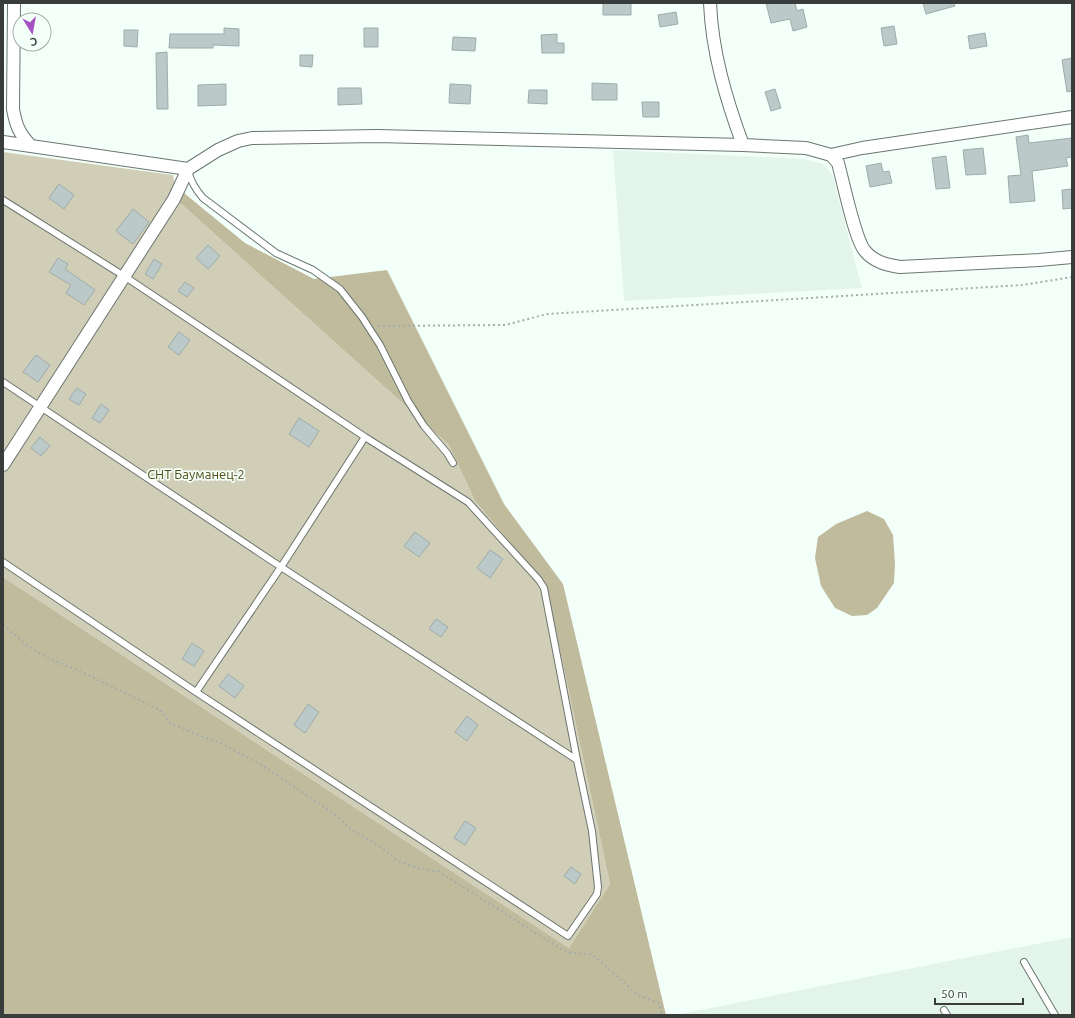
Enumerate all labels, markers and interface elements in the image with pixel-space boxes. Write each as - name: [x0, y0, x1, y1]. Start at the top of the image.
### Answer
- north arrow: [12, 12, 52, 52]
- text: С: [29, 35, 39, 48]
- park label: СНТ Бауманец-2: [147, 467, 245, 481]
- scale bar: [935, 980, 1023, 1006]
- text: 50 m: [941, 987, 968, 1000]

